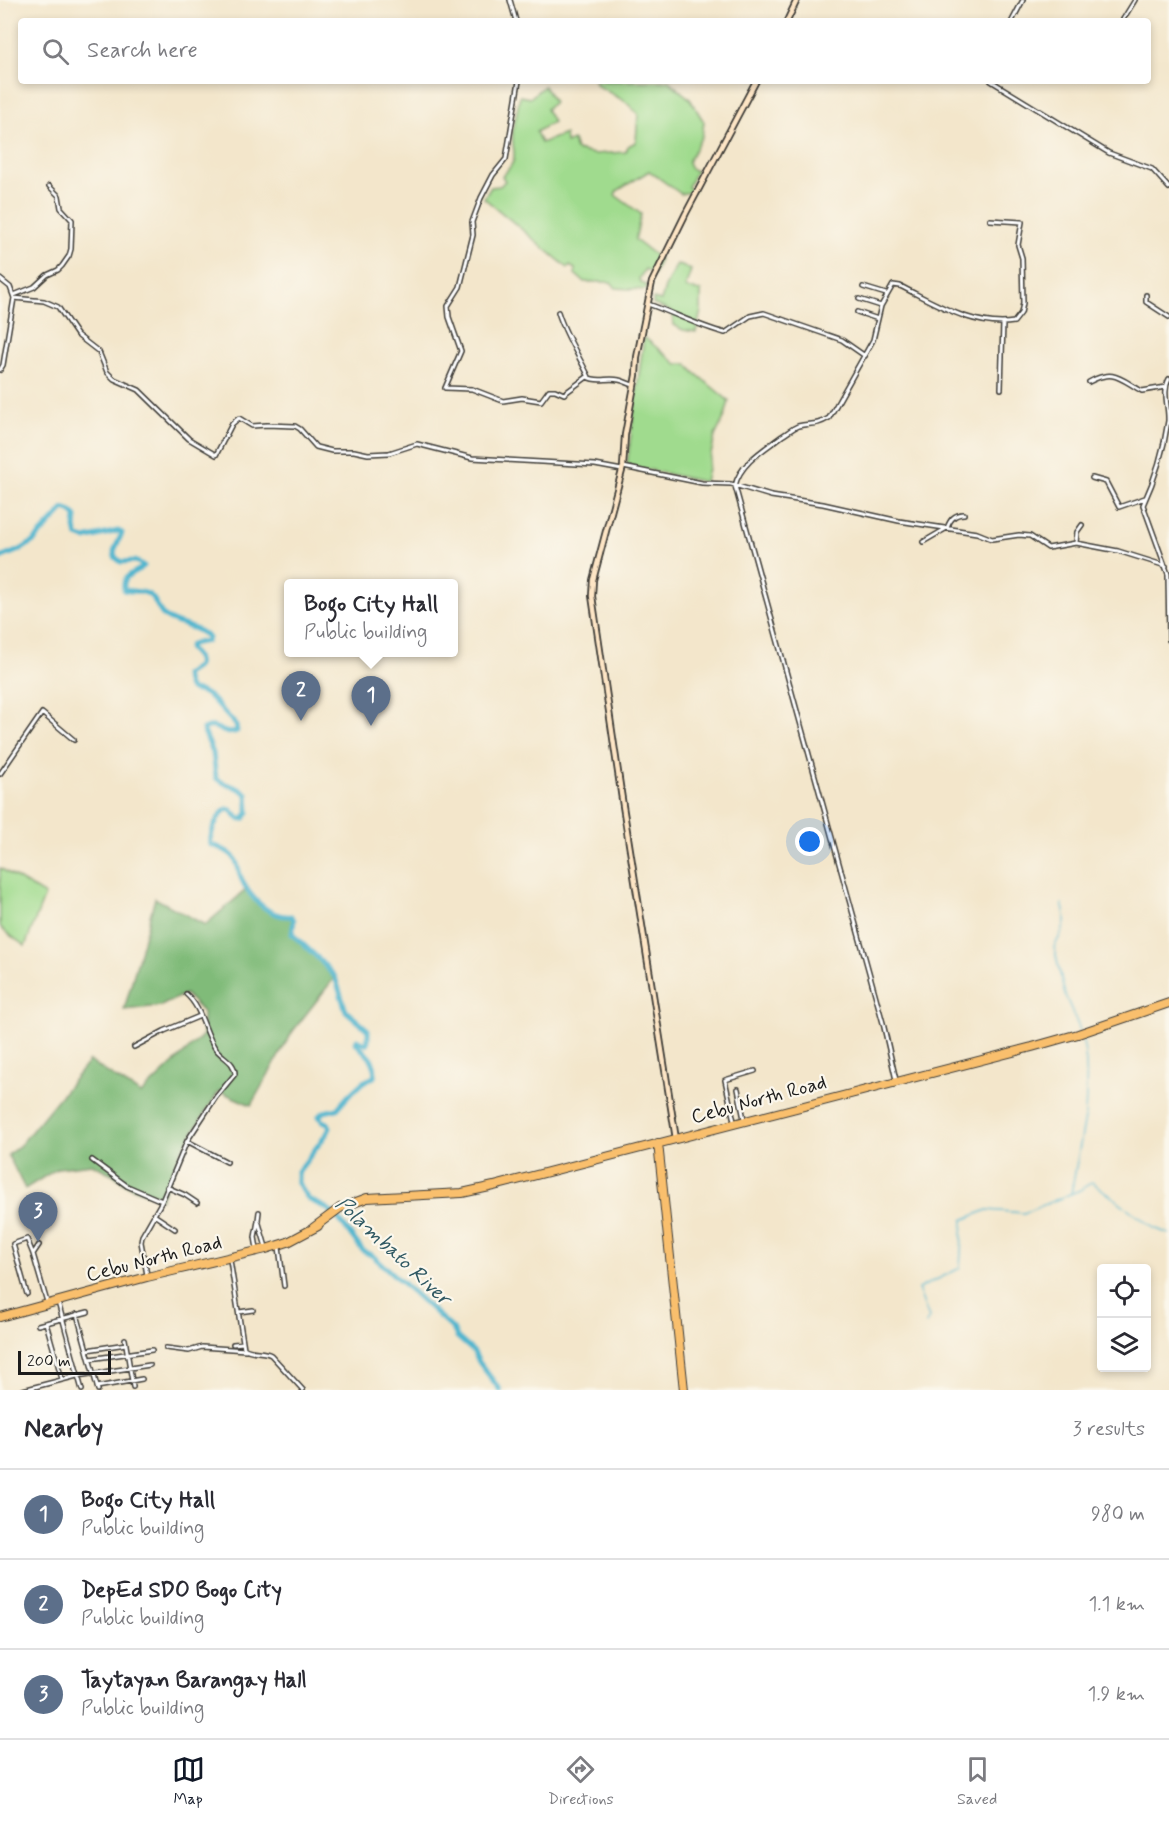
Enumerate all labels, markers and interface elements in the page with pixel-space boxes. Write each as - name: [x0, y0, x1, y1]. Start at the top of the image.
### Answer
- search box: [18, 18, 1151, 84]
- icon: search: [39, 35, 72, 68]
- text: Search here: [87, 37, 198, 65]
- popup: [284, 579, 458, 657]
- text: Bogo City Hall: [304, 591, 438, 619]
- text: Public building: [304, 619, 427, 646]
- pin: 2: [282, 672, 320, 721]
- pin: 1: [352, 676, 391, 726]
- your location: [795, 827, 824, 856]
- street label: Cebu North Road: [688, 1069, 830, 1131]
- water label: Polambato River: [329, 1190, 459, 1314]
- pin: 3: [18, 1192, 57, 1242]
- street label: Cebu North Road: [83, 1229, 225, 1289]
- map controls: [1097, 1264, 1151, 1372]
- button: locate: [1097, 1264, 1151, 1318]
- button: layers: [1097, 1318, 1151, 1372]
- scale bar: [18, 1348, 111, 1376]
- text: 200 m: [27, 1351, 71, 1372]
- text: Nearby: [24, 1412, 103, 1446]
- text: 3 results: [1073, 1416, 1145, 1443]
- text: Bogo City Hall: [81, 1487, 215, 1515]
- text: 1: [39, 1501, 48, 1528]
- text: 980 m: [1091, 1501, 1145, 1528]
- text: Public building: [81, 1515, 204, 1542]
- text: DepEd SDO Bogo City: [81, 1577, 282, 1605]
- text: 2: [39, 1591, 48, 1618]
- text: 1.1 km: [1088, 1591, 1145, 1618]
- text: Public building: [81, 1605, 204, 1632]
- text: Taytayan Barangay Hall: [81, 1667, 307, 1695]
- text: 3: [39, 1681, 48, 1708]
- text: 1.9 km: [1088, 1681, 1145, 1708]
- text: Public building: [81, 1695, 204, 1722]
- tab: Map: [172, 1753, 205, 1810]
- tab: Directions: [548, 1753, 614, 1810]
- tab: Saved: [957, 1753, 997, 1810]

